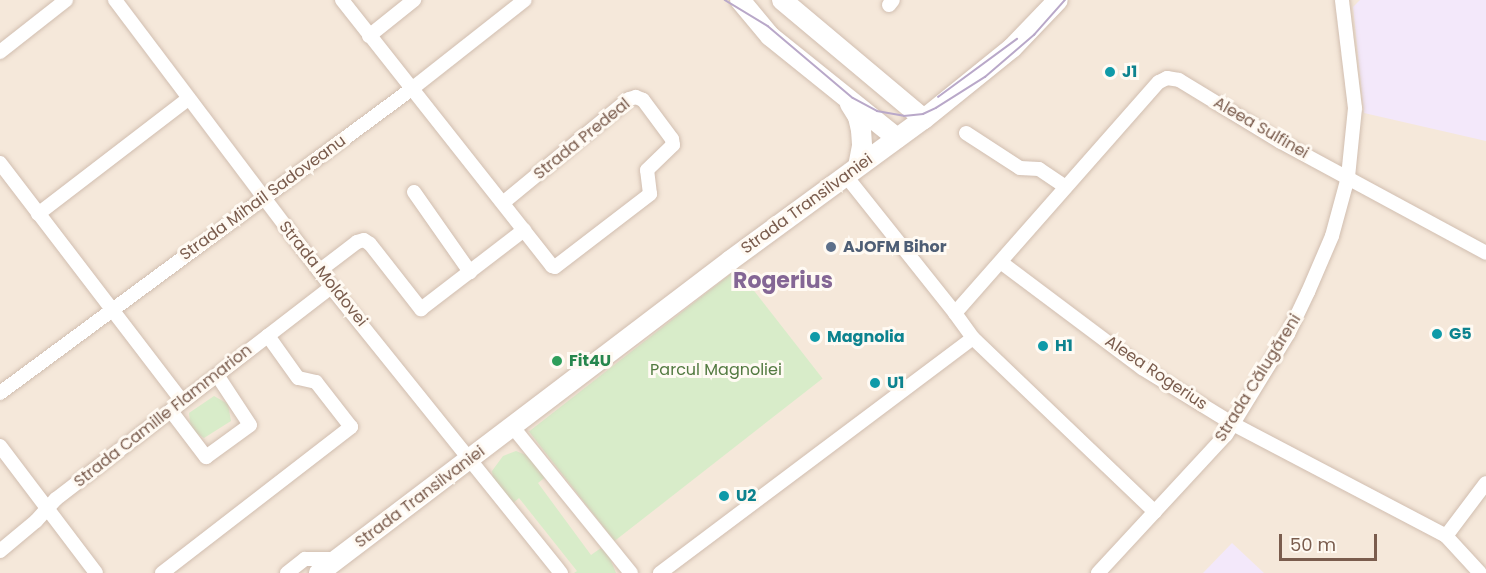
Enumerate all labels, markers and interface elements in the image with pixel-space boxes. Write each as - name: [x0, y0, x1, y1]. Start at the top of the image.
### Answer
- place label: J1: [1122, 62, 1137, 82]
- marker: J1: [1103, 65, 1117, 79]
- street label: Aleea Sulfinei: [1210, 93, 1312, 163]
- street label: Strada Predeal: [530, 94, 634, 184]
- street label: Strada Mihail Sadoveanu: [176, 131, 350, 265]
- street label: Strada Transilvaniei: [738, 150, 876, 258]
- street label: Strada Moldovei: [275, 218, 371, 330]
- place label: AJOFM Bihor: [843, 237, 947, 257]
- marker: AJOFM Bihor: [824, 240, 838, 254]
- district label: Rogerius: [733, 268, 833, 294]
- street label: Strada Călugăreni: [1211, 311, 1305, 445]
- place label: G5: [1449, 324, 1472, 344]
- place label: Magnolia: [827, 327, 905, 347]
- marker: G5: [1430, 327, 1444, 341]
- marker: Magnolia: [808, 330, 822, 344]
- street label: Aleea Rogerius: [1101, 332, 1211, 414]
- place label: H1: [1055, 336, 1073, 356]
- marker: H1: [1036, 339, 1050, 353]
- street label: Strada Camille Flammarion: [70, 341, 256, 491]
- place label: Fit4U: [569, 351, 611, 371]
- marker: Fit4U: [550, 354, 564, 368]
- park label: Parcul Magnoliei: [650, 360, 782, 380]
- place label: U1: [887, 373, 904, 393]
- marker: U1: [868, 376, 882, 390]
- street label: Strada Transilvaniei: [351, 442, 489, 552]
- place label: U2: [736, 486, 756, 506]
- marker: U2: [717, 489, 731, 503]
- scale bar: [1282, 522, 1380, 560]
- text: 50 m: [1290, 532, 1336, 557]

